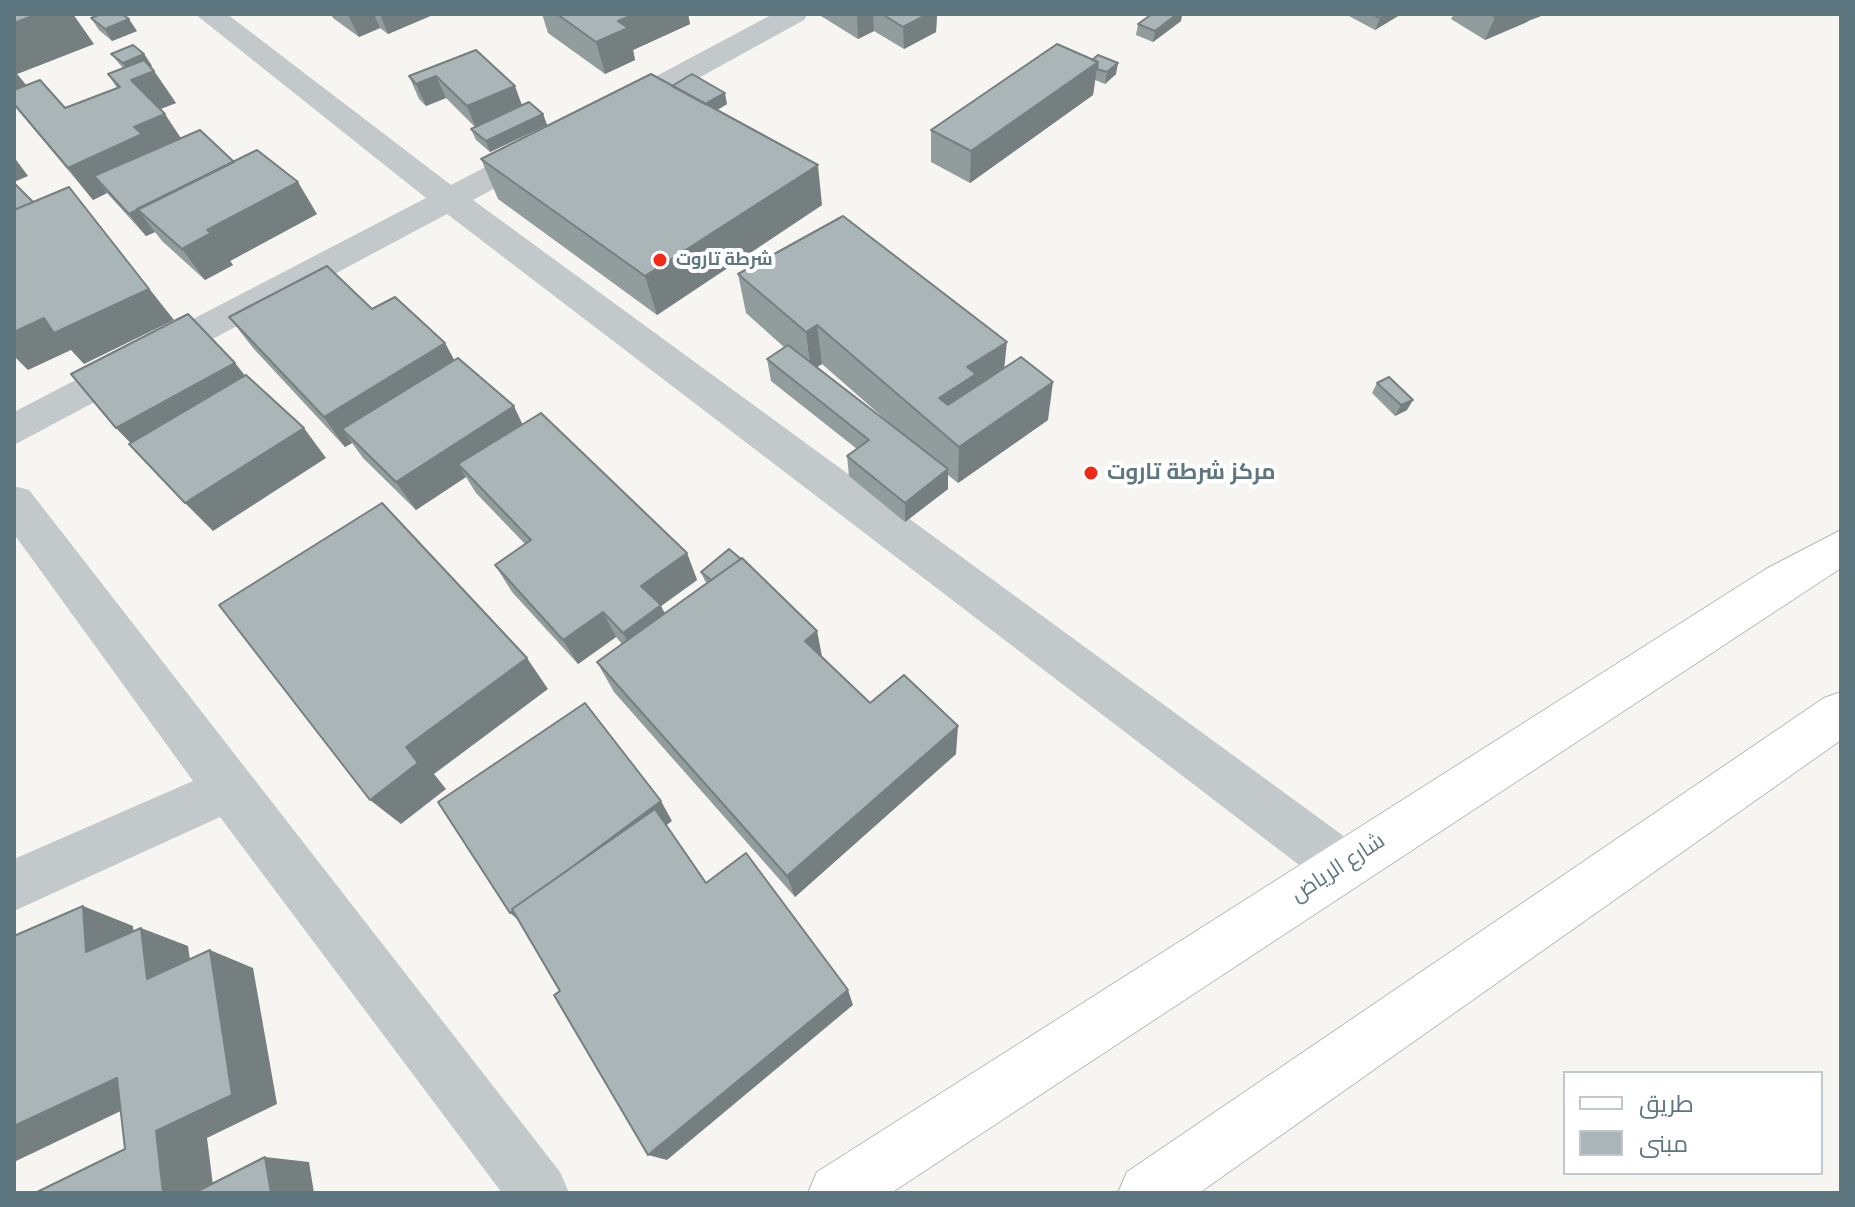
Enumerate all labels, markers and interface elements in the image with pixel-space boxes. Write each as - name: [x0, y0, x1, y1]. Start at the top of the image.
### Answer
- place label: شرطة تاروت: [676, 249, 773, 271]
- marker: شرطة تاروت: [651, 251, 669, 269]
- place label: مركز شرطة تاروت: [1107, 460, 1276, 486]
- marker: مركز شرطة تاروت: [1082, 464, 1100, 482]
- street label: شارع الرياض: [1286, 828, 1390, 908]
- legend: [1563, 1071, 1823, 1175]
- text: طريق: [1639, 1090, 1694, 1118]
- text: مبنى: [1639, 1130, 1688, 1158]

